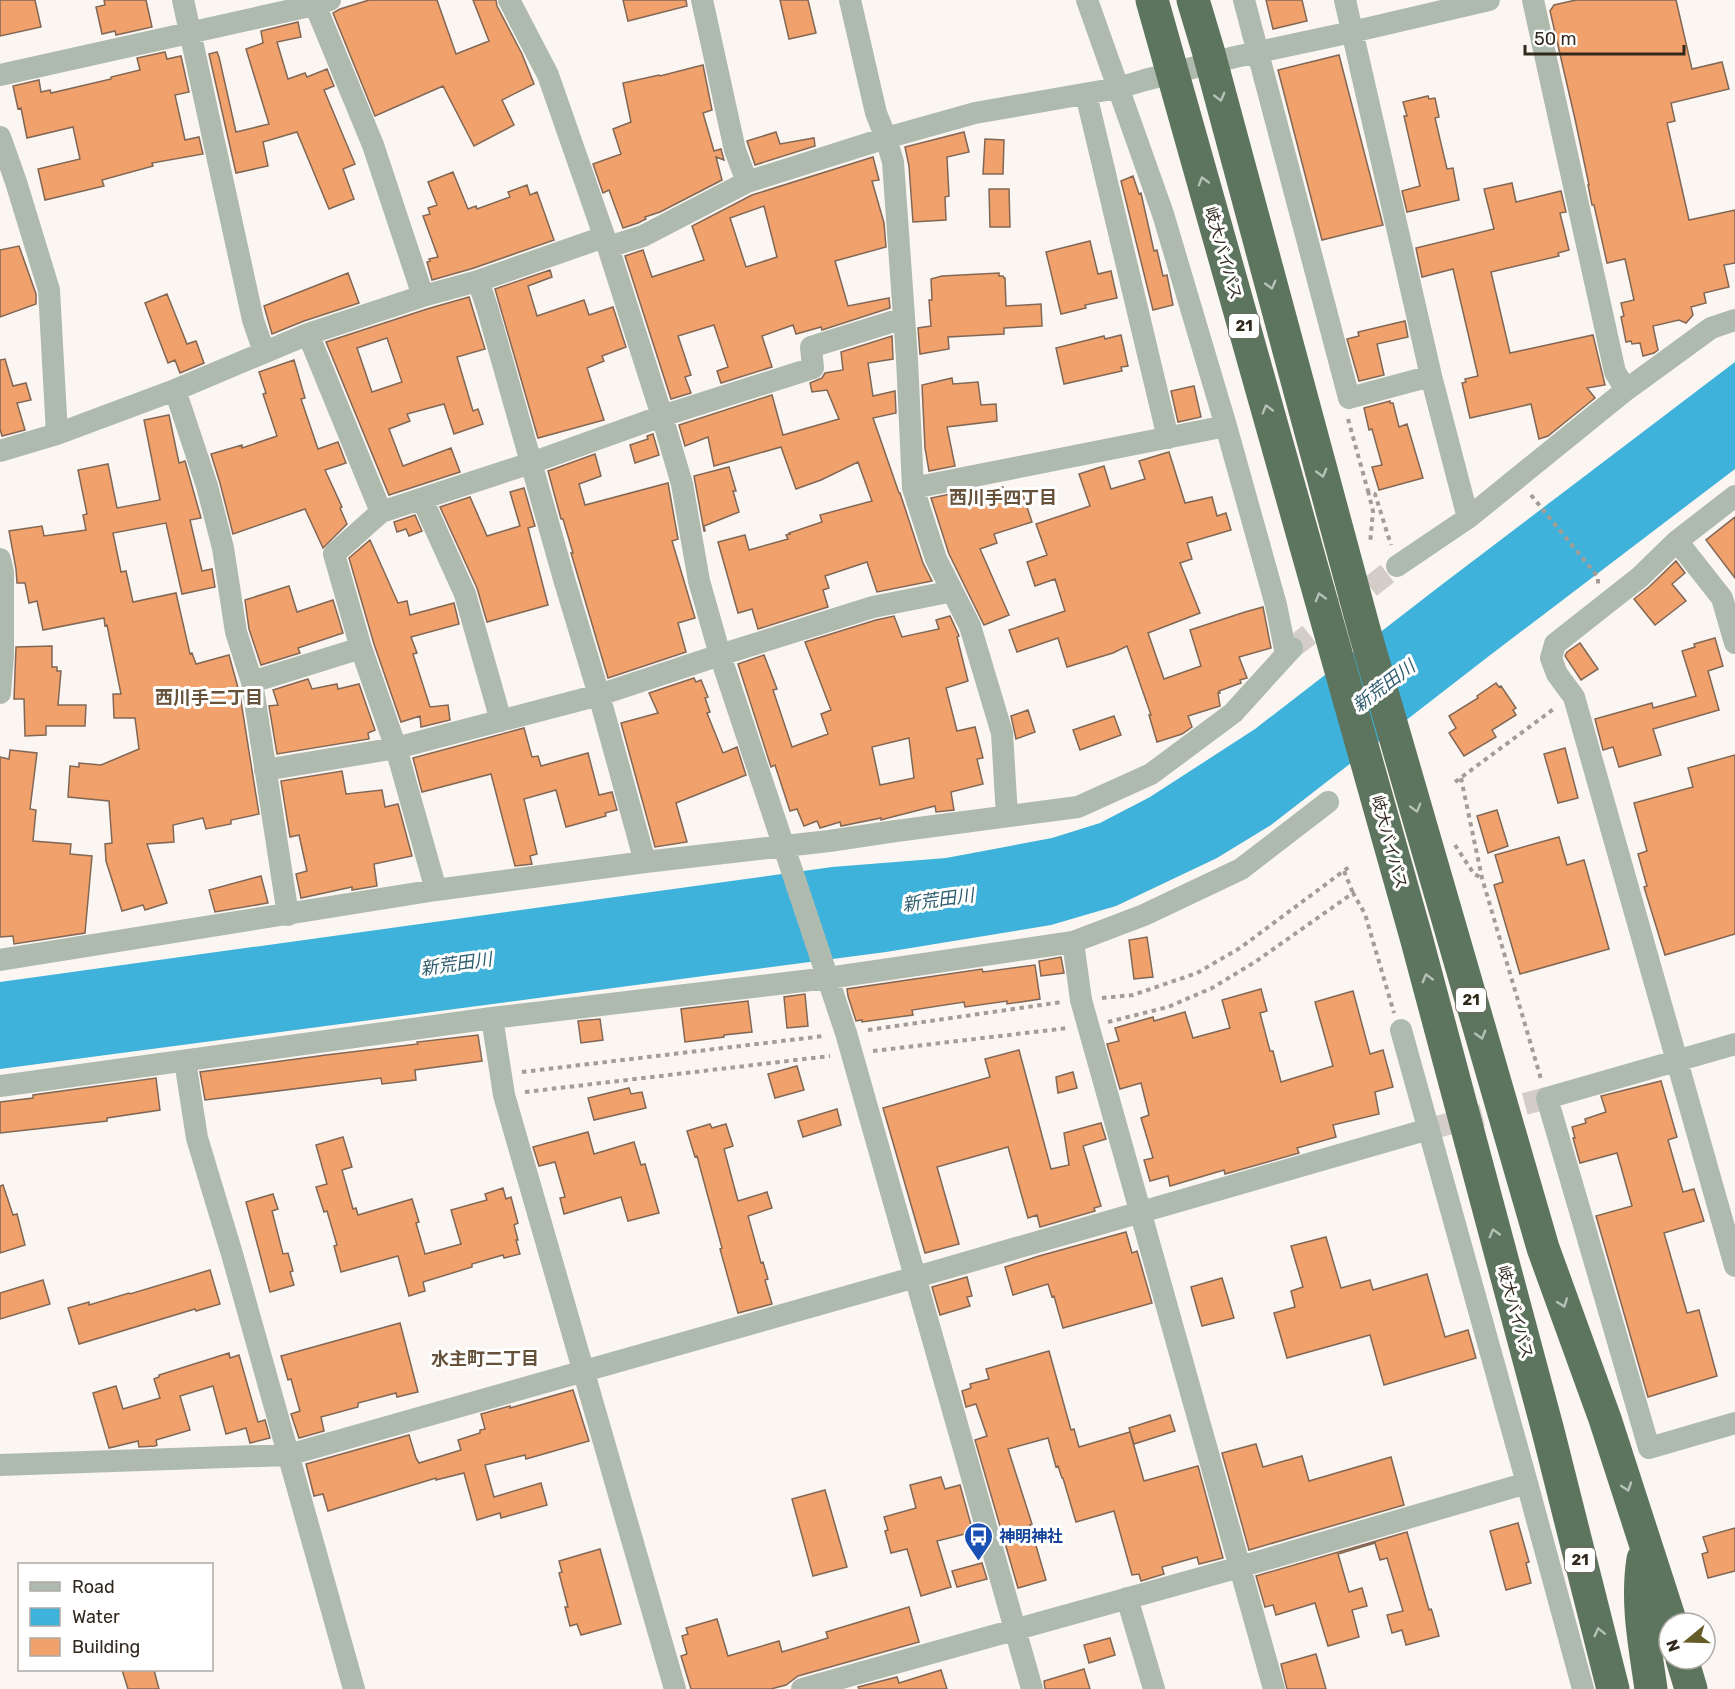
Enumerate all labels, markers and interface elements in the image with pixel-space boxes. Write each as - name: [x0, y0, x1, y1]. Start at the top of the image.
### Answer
- scale bar: [1525, 18, 1684, 56]
- text: 50 m: [1534, 28, 1577, 50]
- one-way arrow: [1213, 91, 1226, 101]
- one-way arrow: [1198, 176, 1210, 187]
- street label: 岐大バイパス: [1201, 205, 1246, 302]
- one-way arrow: [1264, 279, 1276, 290]
- road number: 21: [1229, 314, 1259, 338]
- one-way arrow: [1262, 404, 1275, 414]
- one-way arrow: [1315, 467, 1327, 478]
- district label: 西川手四丁目: [949, 487, 1057, 509]
- one-way arrow: [1315, 592, 1327, 602]
- water label: 新荒田川: [1349, 654, 1421, 716]
- district label: 西川手二丁目: [155, 687, 263, 709]
- street label: 岐大バイパス: [1368, 793, 1411, 891]
- one-way arrow: [1409, 802, 1421, 812]
- water label: 新荒田川: [901, 884, 977, 916]
- water label: 新荒田川: [419, 948, 495, 980]
- one-way arrow: [1421, 973, 1434, 983]
- road number: 21: [1456, 988, 1486, 1012]
- one-way arrow: [1474, 1030, 1487, 1040]
- one-way arrow: [1489, 1228, 1502, 1238]
- street label: 岐大バイパス: [1494, 1263, 1537, 1361]
- one-way arrow: [1556, 1297, 1569, 1308]
- district label: 水主町二丁目: [431, 1348, 539, 1370]
- one-way arrow: [1620, 1481, 1633, 1492]
- bus stop icon: 神明神社: [962, 1520, 994, 1562]
- place label: 神明神社: [999, 1527, 1063, 1546]
- road number: 21: [1565, 1548, 1595, 1572]
- legend: [18, 1563, 213, 1671]
- text: Road: [72, 1576, 115, 1598]
- text: Water: [72, 1606, 120, 1628]
- north arrow: [1657, 1611, 1717, 1671]
- one-way arrow: [1593, 1627, 1606, 1637]
- text: Building: [72, 1636, 140, 1658]
- text: N: [1662, 1637, 1684, 1654]

